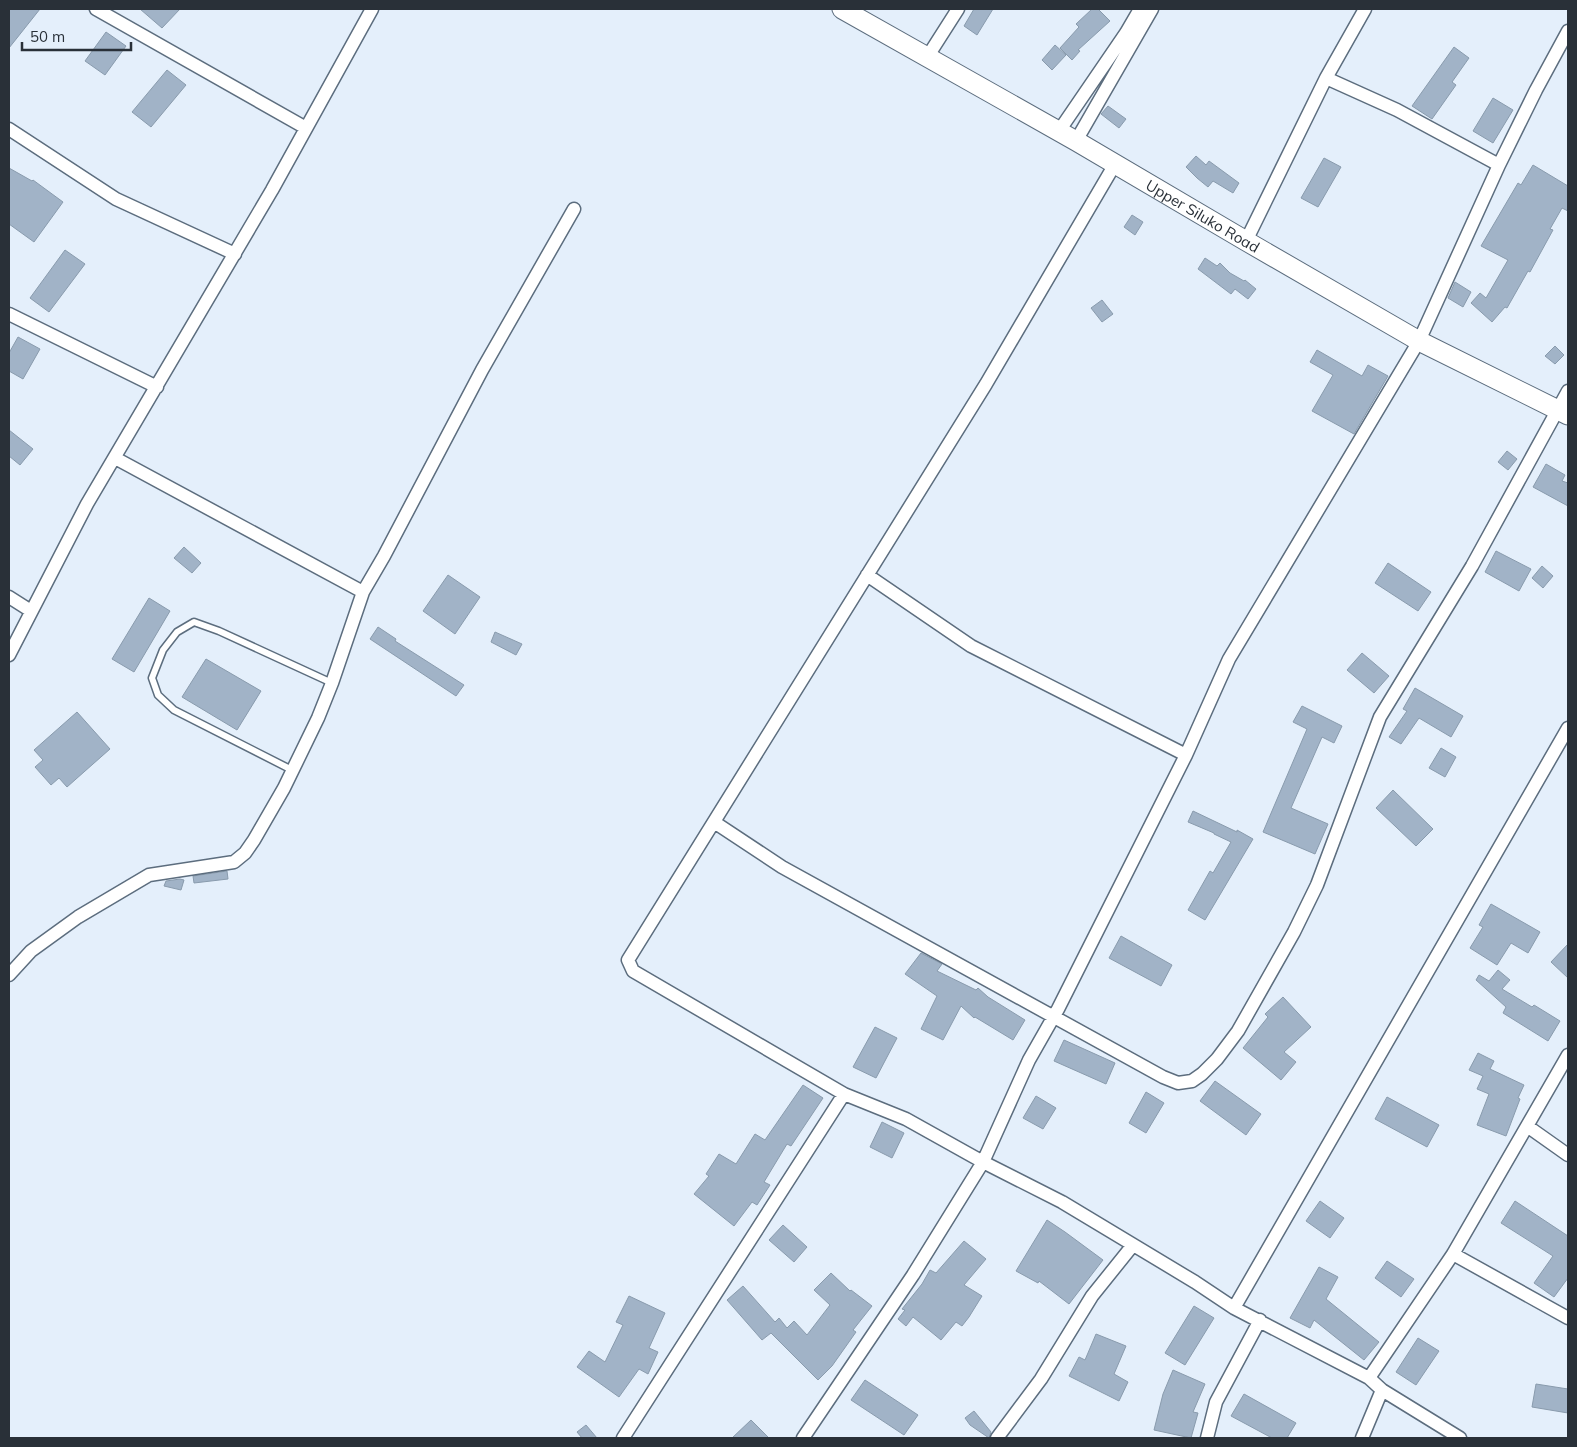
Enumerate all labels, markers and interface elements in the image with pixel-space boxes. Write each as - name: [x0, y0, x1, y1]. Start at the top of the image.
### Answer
- scale bar: [22, 20, 131, 52]
- text: 50 m: [30, 27, 65, 46]
- street label: Upper Siluko Road: [1143, 175, 1263, 256]

